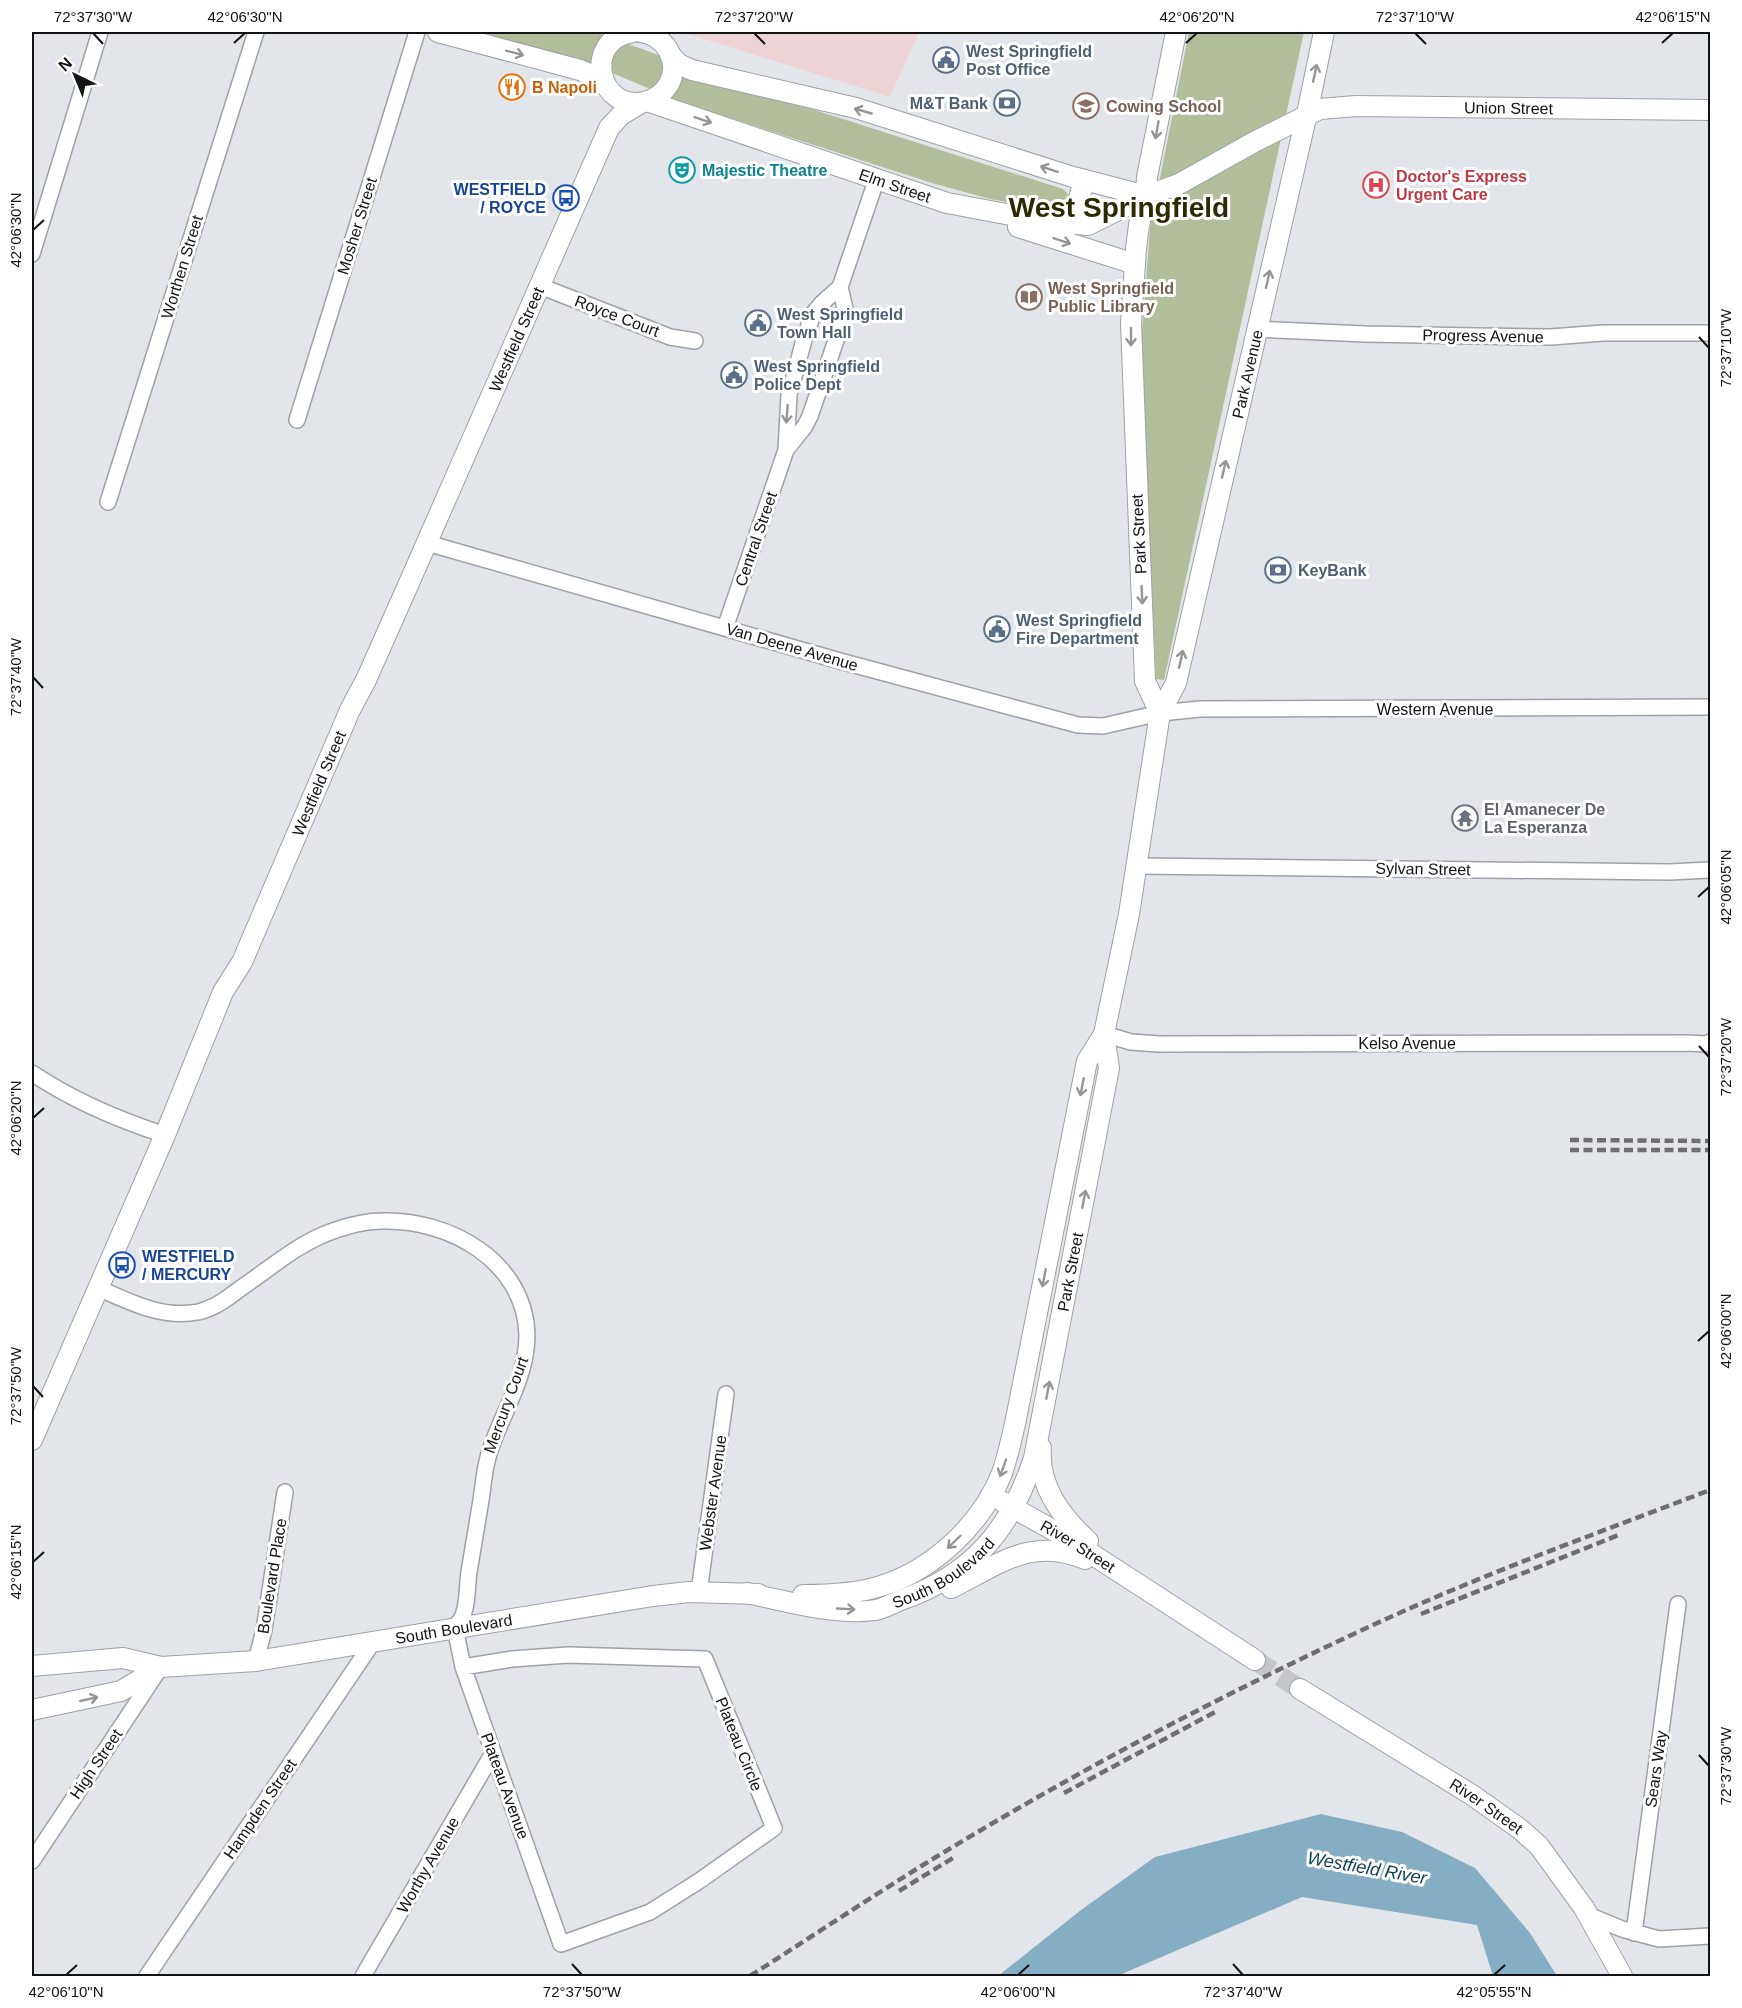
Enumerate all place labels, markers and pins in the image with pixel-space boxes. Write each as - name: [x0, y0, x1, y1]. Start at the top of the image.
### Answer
- place label: West Springfield Post Office: [966, 43, 1092, 78]
- public building icon: West Springfield Post Office: [931, 45, 961, 75]
- restaurant icon: B Napoli: [497, 72, 527, 102]
- place label: B Napoli: [532, 79, 597, 96]
- bank icon: M&T Bank: [992, 88, 1022, 118]
- school or university icon: Cowing School: [1071, 91, 1101, 121]
- place label: M&T Bank: [910, 95, 988, 112]
- place label: Cowing School: [1106, 98, 1222, 115]
- theatre icon: Majestic Theatre: [667, 155, 697, 185]
- place label: Majestic Theatre: [702, 162, 827, 179]
- place label: Doctor's Express Urgent Care: [1396, 168, 1527, 203]
- hospital icon: Doctor's Express Urgent Care: [1361, 170, 1391, 200]
- place label: WESTFIELD / ROYCE: [454, 181, 546, 216]
- bus stop icon: WESTFIELD / ROYCE: [551, 183, 581, 213]
- place label: West Springfield Public Library: [1048, 280, 1174, 315]
- library icon: West Springfield Public Library: [1014, 282, 1044, 312]
- place label: West Springfield Town Hall: [777, 306, 903, 341]
- public building icon: West Springfield Town Hall: [743, 308, 773, 338]
- place label: West Springfield Police Dept: [754, 358, 880, 393]
- public building icon: West Springfield Police Dept: [719, 360, 749, 390]
- bank icon: KeyBank: [1263, 555, 1293, 585]
- place label: KeyBank: [1298, 562, 1367, 579]
- place label: West Springfield Fire Department: [1016, 612, 1142, 647]
- public building icon: West Springfield Fire Department: [982, 614, 1012, 644]
- place label: El Amanecer De La Esperanza: [1484, 801, 1605, 836]
- temple icon: El Amanecer De La Esperanza: [1450, 803, 1480, 833]
- place label: WESTFIELD / MERCURY: [142, 1248, 234, 1283]
- bus stop icon: WESTFIELD / MERCURY: [107, 1250, 137, 1280]

